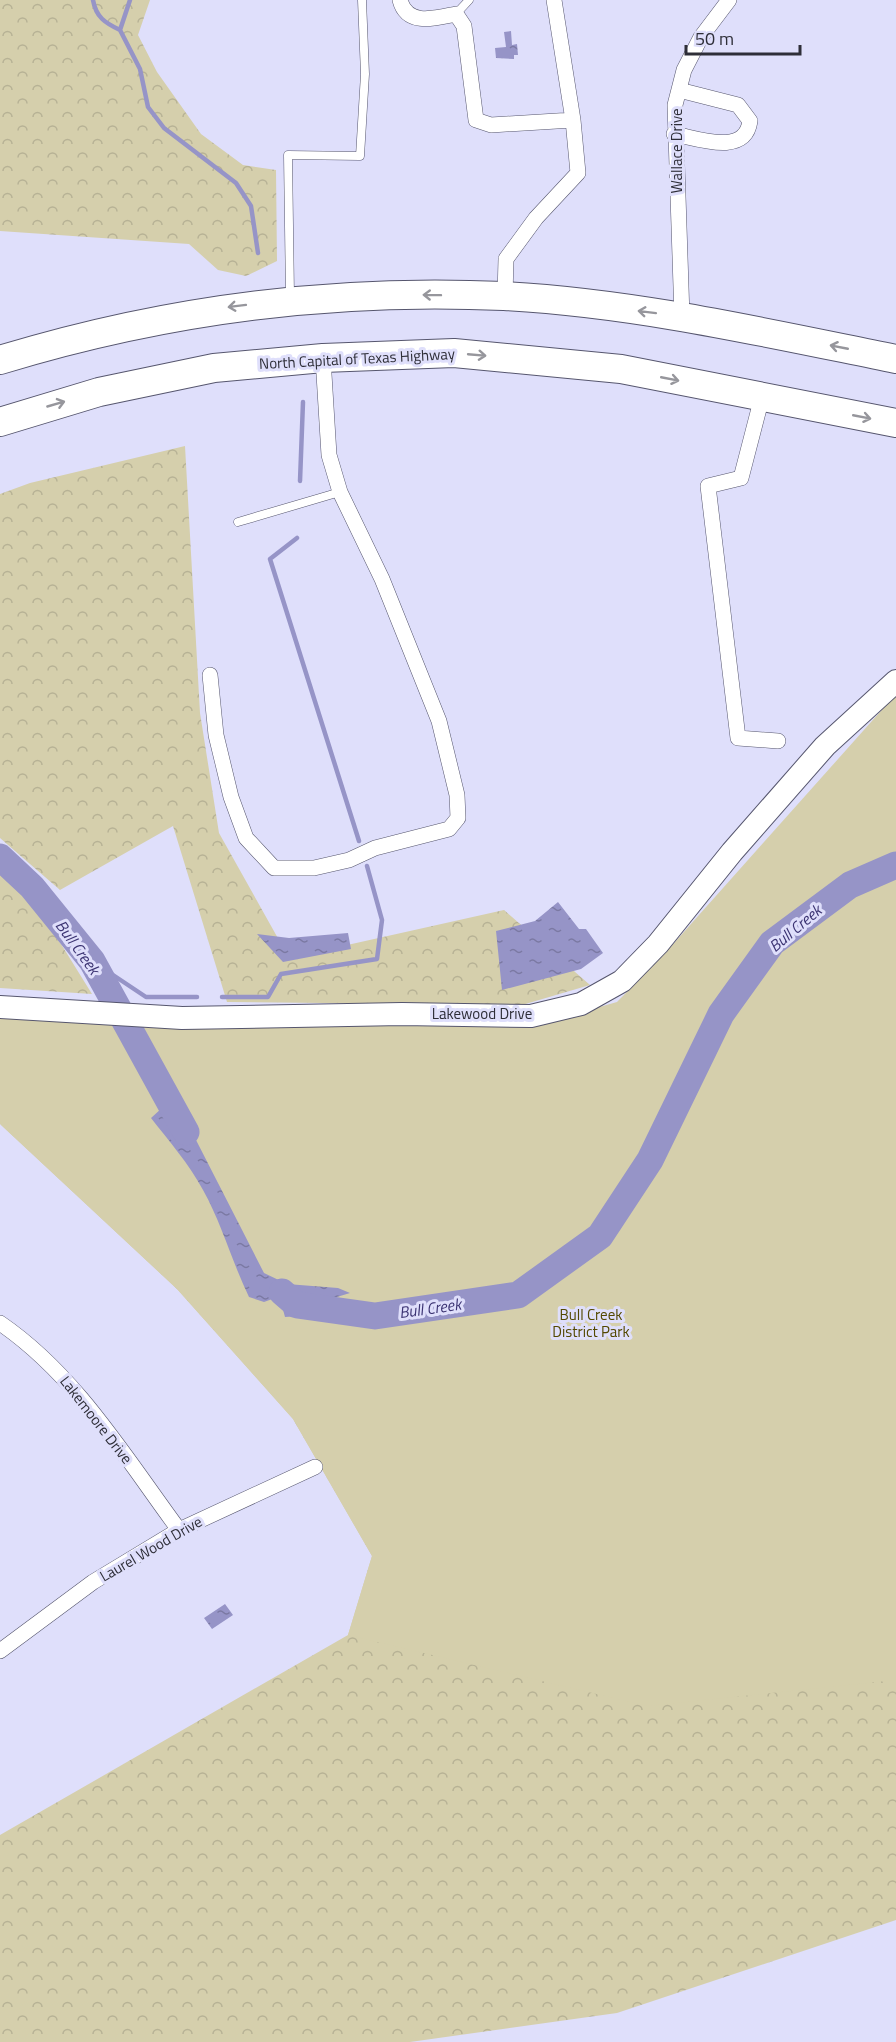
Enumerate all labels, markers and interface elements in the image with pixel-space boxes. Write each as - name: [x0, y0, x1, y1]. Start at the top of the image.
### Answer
- scale bar: [686, 18, 800, 56]
- text: 50 m: [695, 25, 734, 52]
- street label: Wallace Drive: [665, 108, 688, 194]
- one-way arrow: [422, 289, 442, 301]
- one-way arrow: [228, 301, 248, 312]
- one-way arrow: [637, 306, 657, 317]
- one-way arrow: [829, 341, 849, 352]
- street label: North Capital of Texas Highway: [258, 342, 455, 375]
- one-way arrow: [467, 350, 486, 361]
- one-way arrow: [660, 374, 680, 385]
- one-way arrow: [46, 398, 65, 409]
- one-way arrow: [851, 412, 871, 423]
- water label: Bull Creek: [763, 898, 828, 957]
- water label: Bull Creek: [50, 915, 107, 981]
- street label: Lakewood Drive: [432, 1002, 532, 1025]
- water label: Bull Creek: [397, 1292, 464, 1324]
- park label: Bull Creek District Park: [552, 1303, 630, 1343]
- street label: Lakemoore Drive: [55, 1371, 138, 1469]
- street label: Laurel Wood Drive: [95, 1510, 206, 1587]

